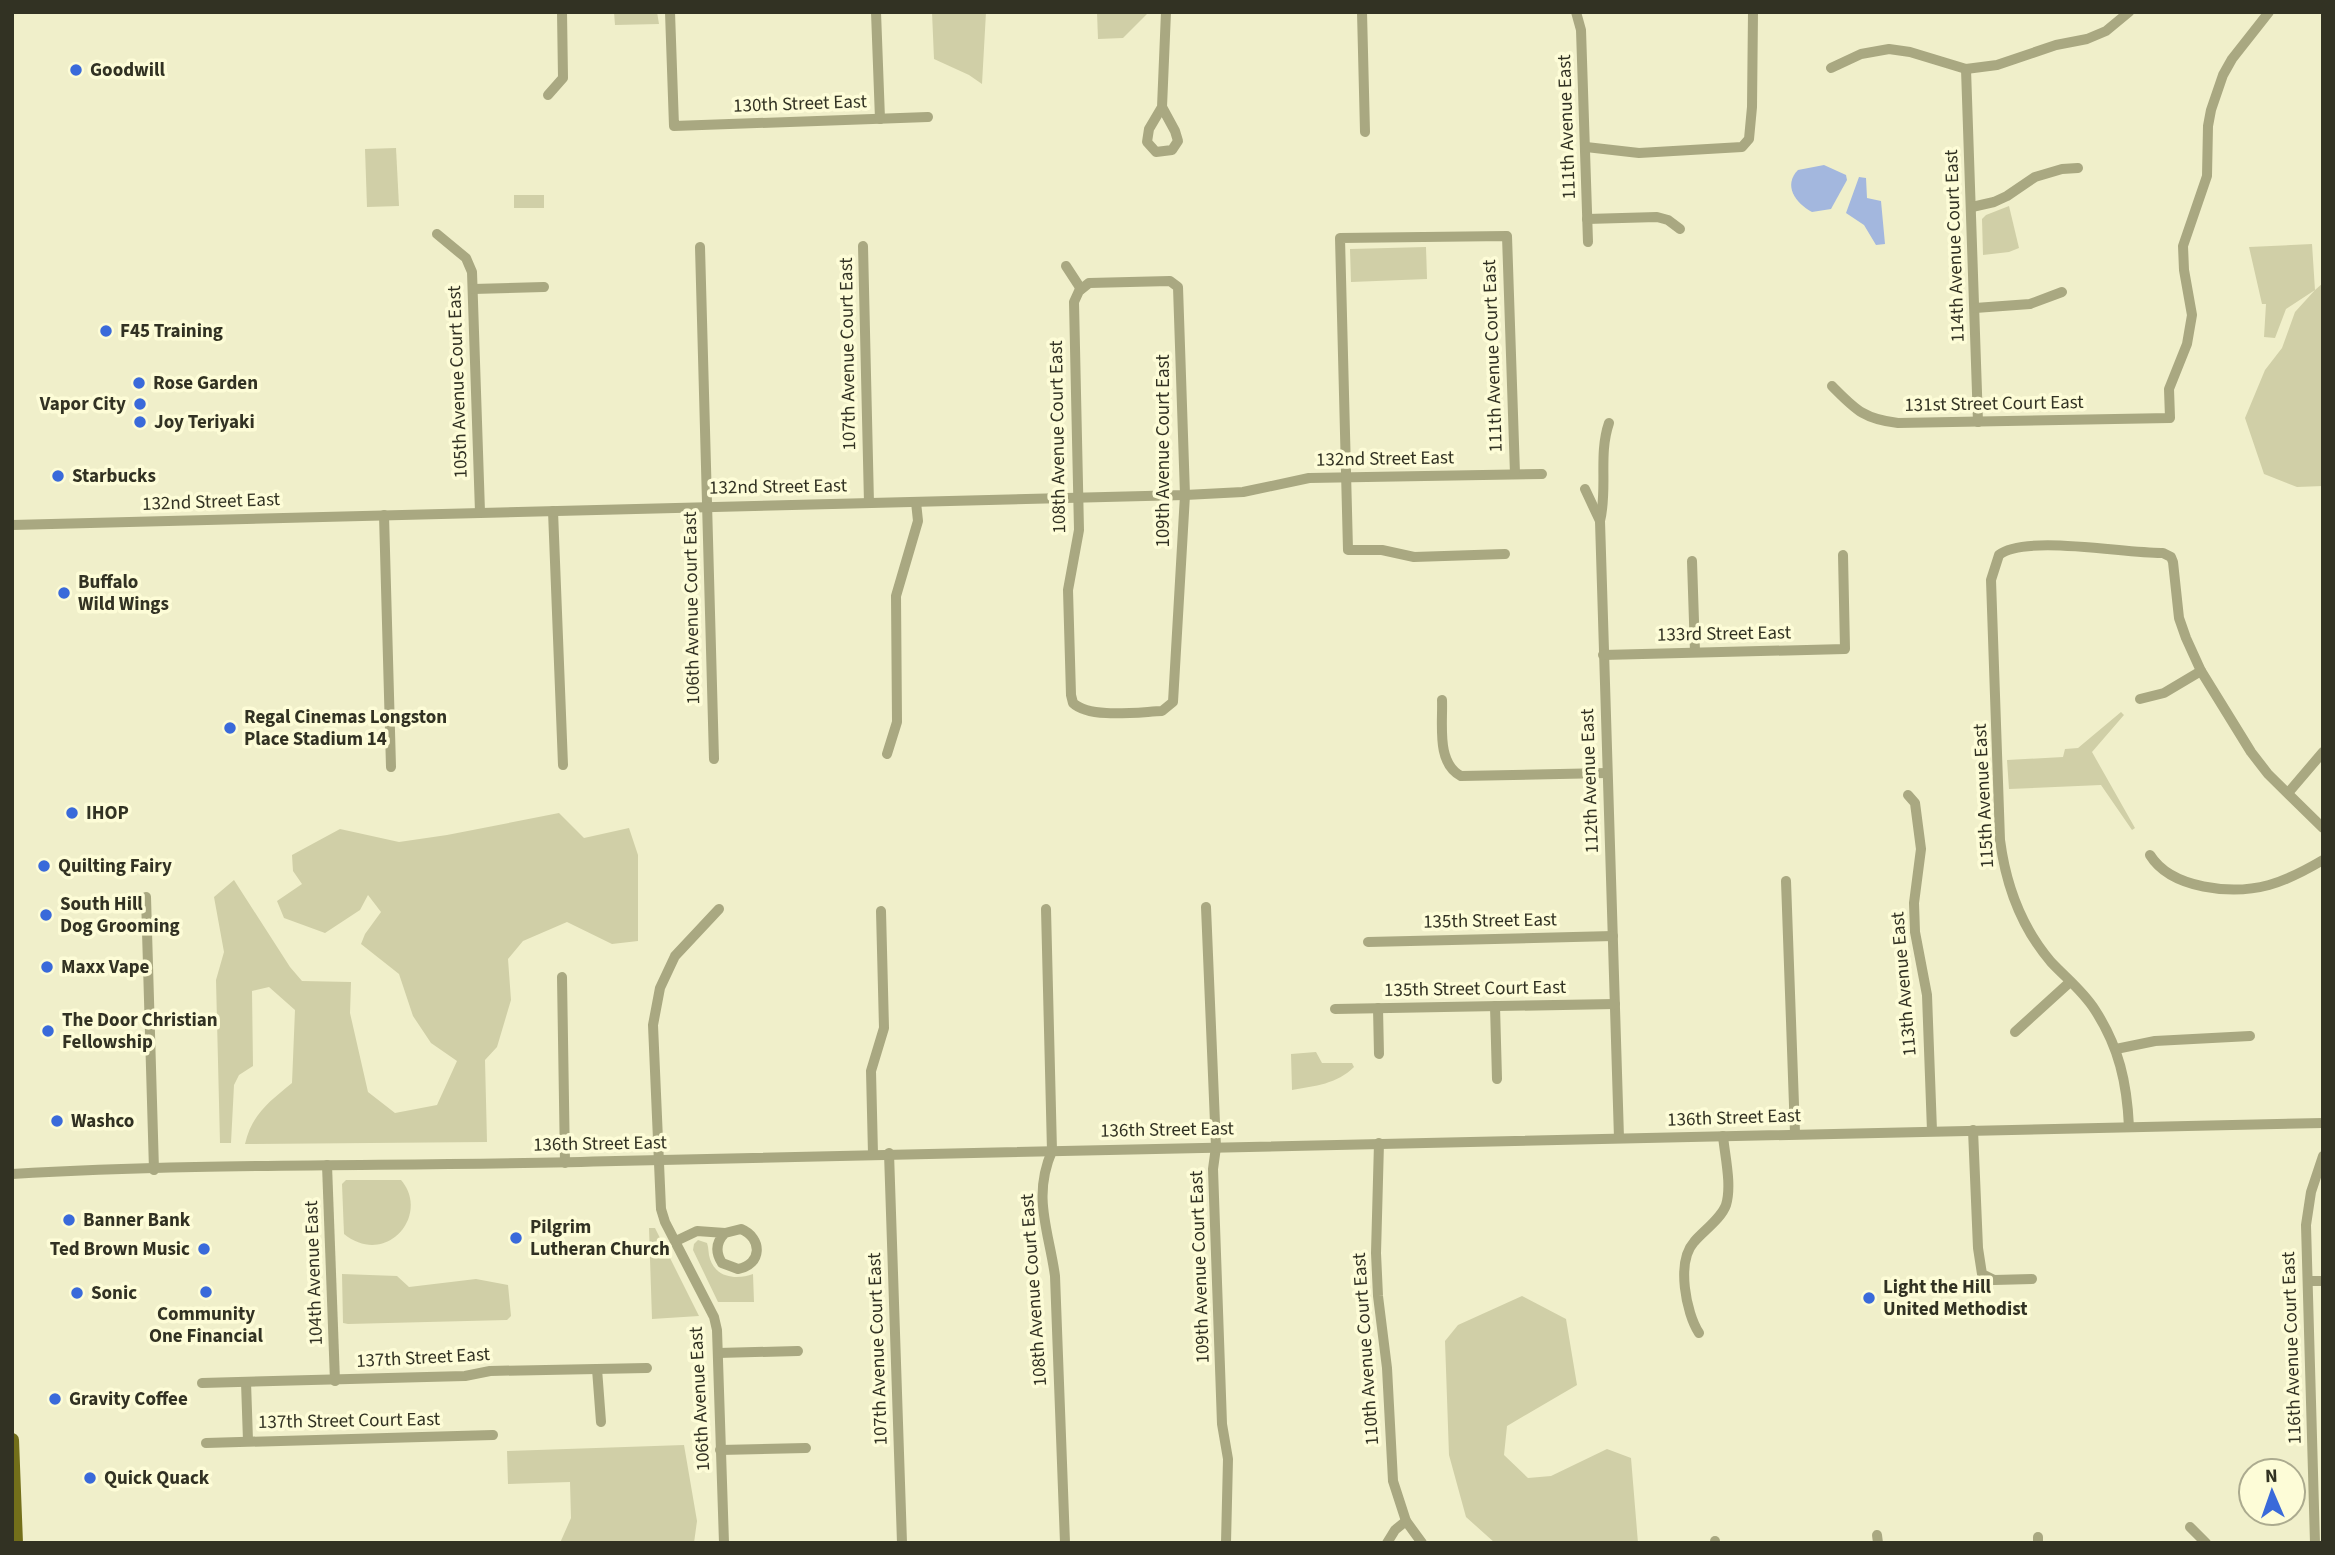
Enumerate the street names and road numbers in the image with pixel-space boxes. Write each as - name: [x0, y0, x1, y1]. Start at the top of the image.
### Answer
- street label: 111th Avenue East: [1551, 54, 1583, 200]
- street label: 130th Street East: [733, 88, 868, 120]
- street label: 114th Avenue Court East: [1938, 148, 1972, 343]
- street label: 107th Avenue Court East: [833, 257, 863, 451]
- street label: 111th Avenue Court East: [1476, 258, 1510, 453]
- street label: 105th Avenue Court East: [441, 284, 475, 479]
- street label: 108th Avenue Court East: [1043, 340, 1073, 534]
- street label: 109th Avenue Court East: [1150, 354, 1177, 548]
- street label: 131st Street Court East: [1904, 389, 2085, 419]
- street label: 132nd Street East: [1316, 444, 1455, 474]
- street label: 132nd Street East: [709, 472, 848, 502]
- street label: 132nd Street East: [142, 486, 281, 518]
- street label: 106th Avenue Court East: [677, 511, 707, 705]
- street label: 133rd Street East: [1657, 619, 1792, 649]
- street label: 112th Avenue East: [1574, 708, 1606, 854]
- street label: 115th Avenue East: [1967, 722, 2001, 869]
- street label: 135th Street East: [1423, 906, 1558, 936]
- street label: 113th Avenue East: [1884, 910, 1924, 1057]
- street label: 135th Street Court East: [1384, 974, 1567, 1004]
- street label: 136th Street East: [1667, 1102, 1802, 1134]
- street label: 136th Street East: [1100, 1115, 1235, 1145]
- street label: 136th Street East: [533, 1129, 668, 1159]
- street label: 109th Avenue Court East: [1183, 1169, 1217, 1364]
- street label: 108th Avenue Court East: [1014, 1192, 1054, 1387]
- street label: 104th Avenue East: [298, 1200, 330, 1346]
- street label: 116th Avenue Court East: [2275, 1250, 2309, 1445]
- street label: 107th Avenue Court East: [861, 1251, 895, 1446]
- street label: 110th Avenue Court East: [1346, 1251, 1386, 1446]
- street label: 106th Avenue East: [683, 1325, 717, 1472]
- street label: 137th Street East: [355, 1341, 491, 1375]
- street label: 137th Street Court East: [258, 1406, 441, 1436]

